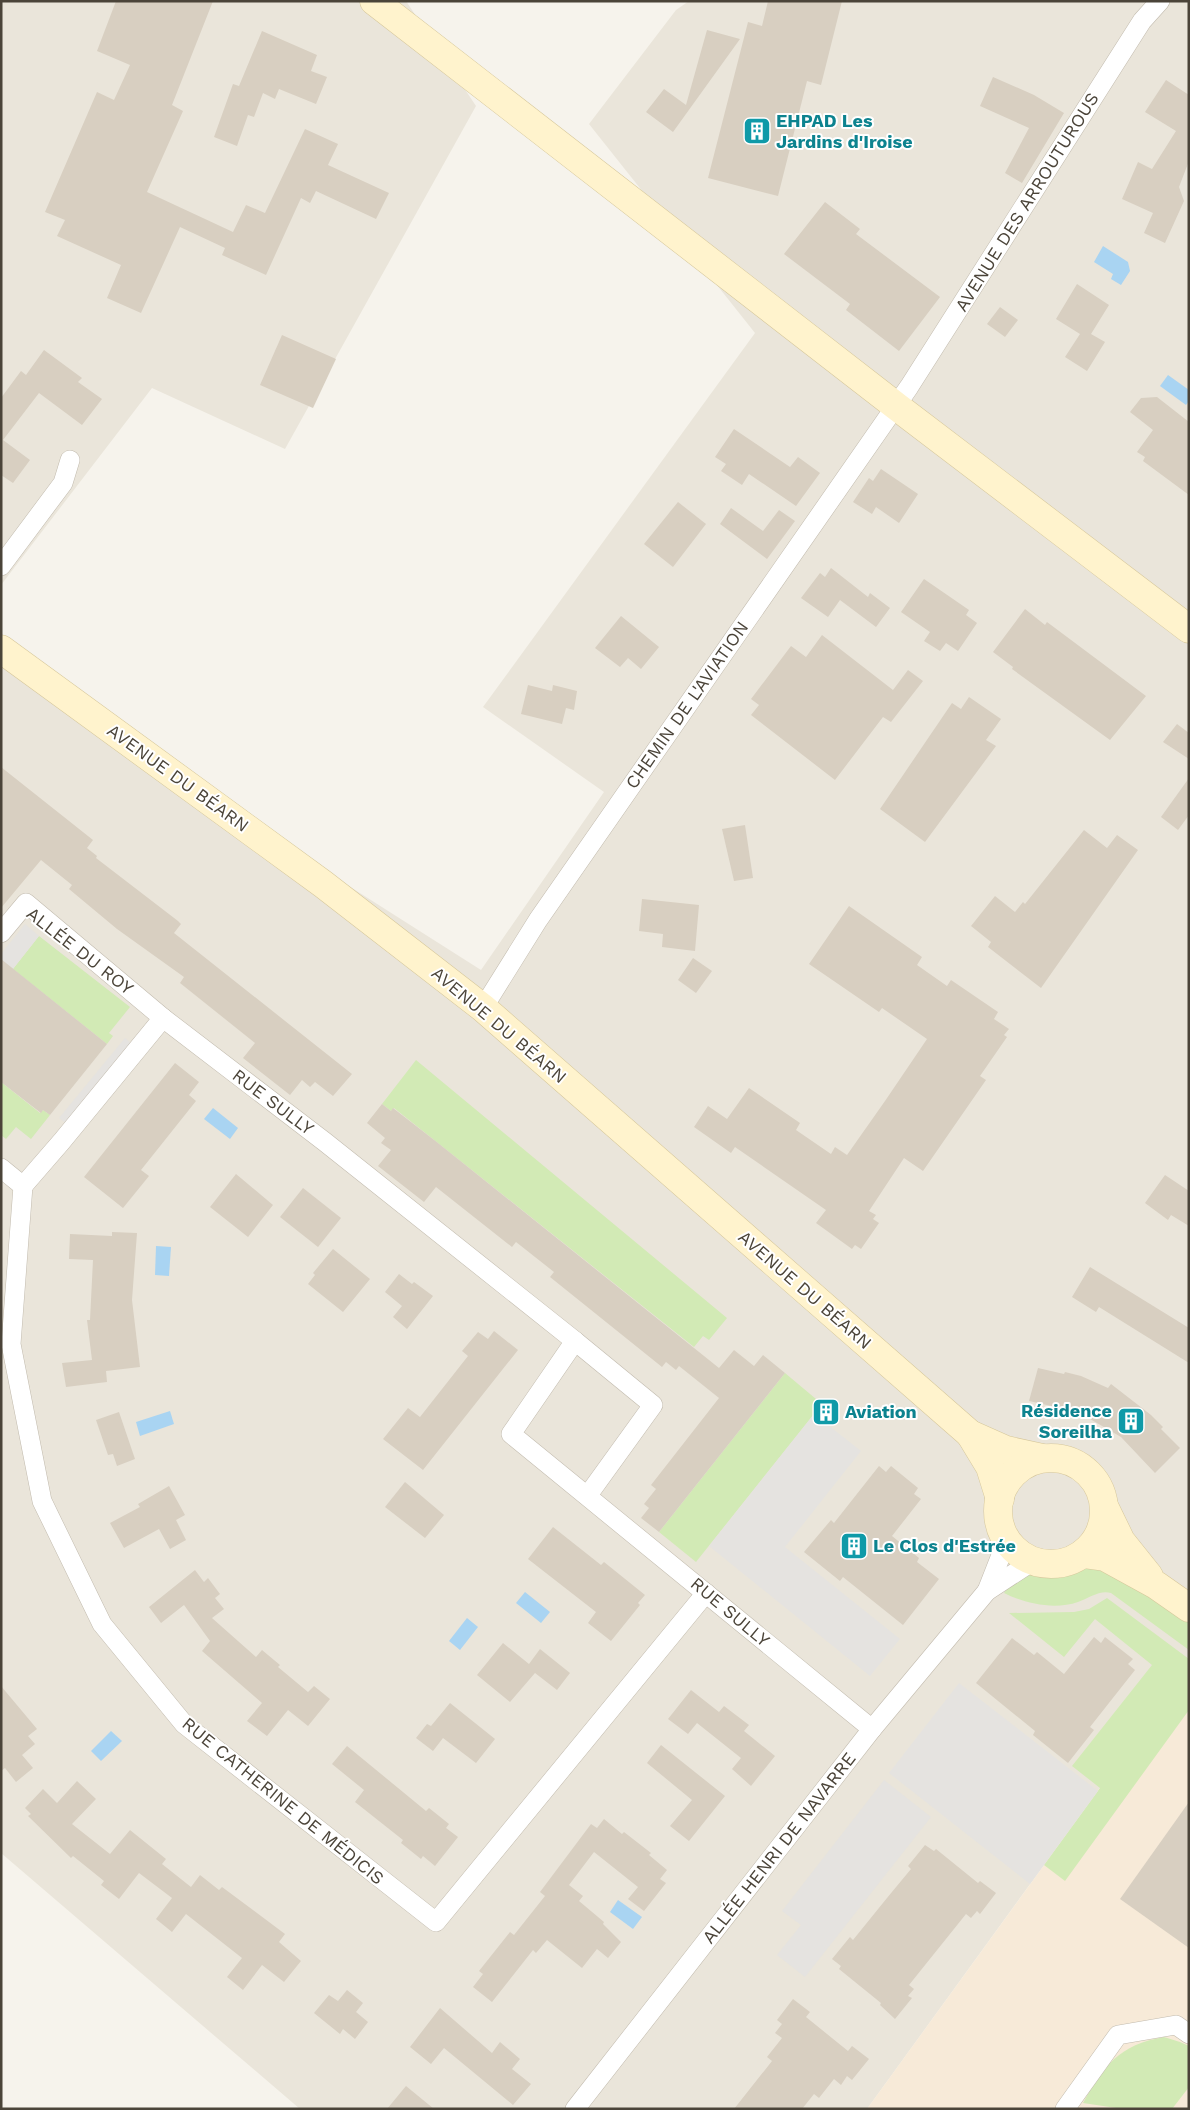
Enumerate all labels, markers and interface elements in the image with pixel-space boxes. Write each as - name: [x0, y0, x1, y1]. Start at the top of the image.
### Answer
- street label: AVENUE DES ARROUTUROUS: [950, 88, 1103, 315]
- place label: EHPAD Les Jardins d'Iroise: [776, 110, 913, 152]
- building icon: EHPAD Les Jardins d'Iroise: [742, 116, 772, 146]
- street label: CHEMIN DE L'AVIATION: [621, 617, 752, 792]
- street label: AVENUE DU BÉARN: [103, 719, 253, 836]
- street label: ALLÉE DU ROY: [23, 902, 138, 999]
- street label: AVENUE DU BÉARN: [428, 962, 571, 1087]
- street label: RUE SULLY: [228, 1064, 319, 1139]
- street label: AVENUE DU BÉARN: [734, 1226, 876, 1353]
- building icon: Aviation: [811, 1397, 841, 1427]
- place label: Résidence Soreilha: [1021, 1400, 1113, 1442]
- place label: Aviation: [845, 1401, 917, 1422]
- building icon: Résidence Soreilha: [1116, 1406, 1146, 1436]
- building icon: Le Clos d'Estrée: [839, 1531, 869, 1561]
- place label: Le Clos d'Estrée: [873, 1535, 1016, 1556]
- street label: RUE SULLY: [687, 1573, 775, 1651]
- street label: RUE CATHERINE DE MÉDICIS: [178, 1713, 388, 1889]
- street label: ALLÉE HENRI DE NAVARRE: [698, 1748, 860, 1947]

